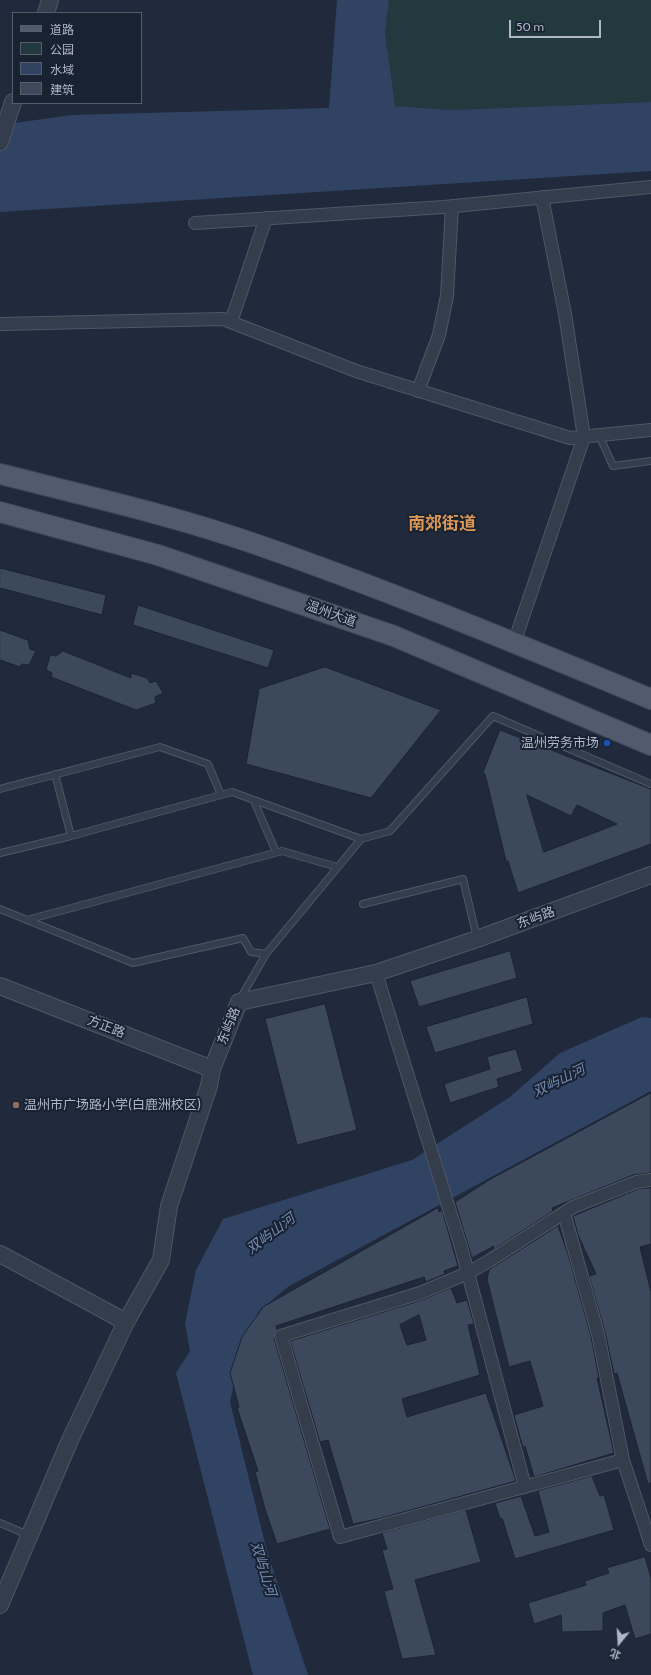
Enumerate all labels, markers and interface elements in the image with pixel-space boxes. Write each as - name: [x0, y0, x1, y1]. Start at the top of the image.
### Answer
- legend: [12, 12, 142, 104]
- scale bar: [511, 12, 603, 38]
- text: 50 m: [516, 19, 544, 34]
- text: 道路: [50, 22, 74, 37]
- text: 公园: [50, 42, 74, 57]
- text: 水域: [50, 62, 74, 77]
- text: 建筑: [50, 82, 74, 97]
- district label: 南郊街道: [408, 514, 476, 534]
- street label: 温州大道: [304, 598, 358, 630]
- place label: 温州劳务市场: [521, 735, 599, 751]
- marker: 温州劳务市场: [602, 738, 612, 748]
- street label: 东屿路: [515, 904, 557, 932]
- street label: 东屿路: [214, 1005, 244, 1047]
- street label: 方正路: [85, 1013, 127, 1041]
- water label: 双屿山河: [530, 1061, 588, 1101]
- place label: 温州市广场路小学(白鹿洲校区): [24, 1097, 201, 1113]
- marker: 温州市广场路小学(白鹿洲校区): [11, 1100, 21, 1110]
- water label: 双屿山河: [244, 1210, 298, 1258]
- water label: 双屿山河: [247, 1540, 279, 1598]
- north arrow: [599, 1623, 639, 1663]
- text: 北: [608, 1646, 623, 1663]

